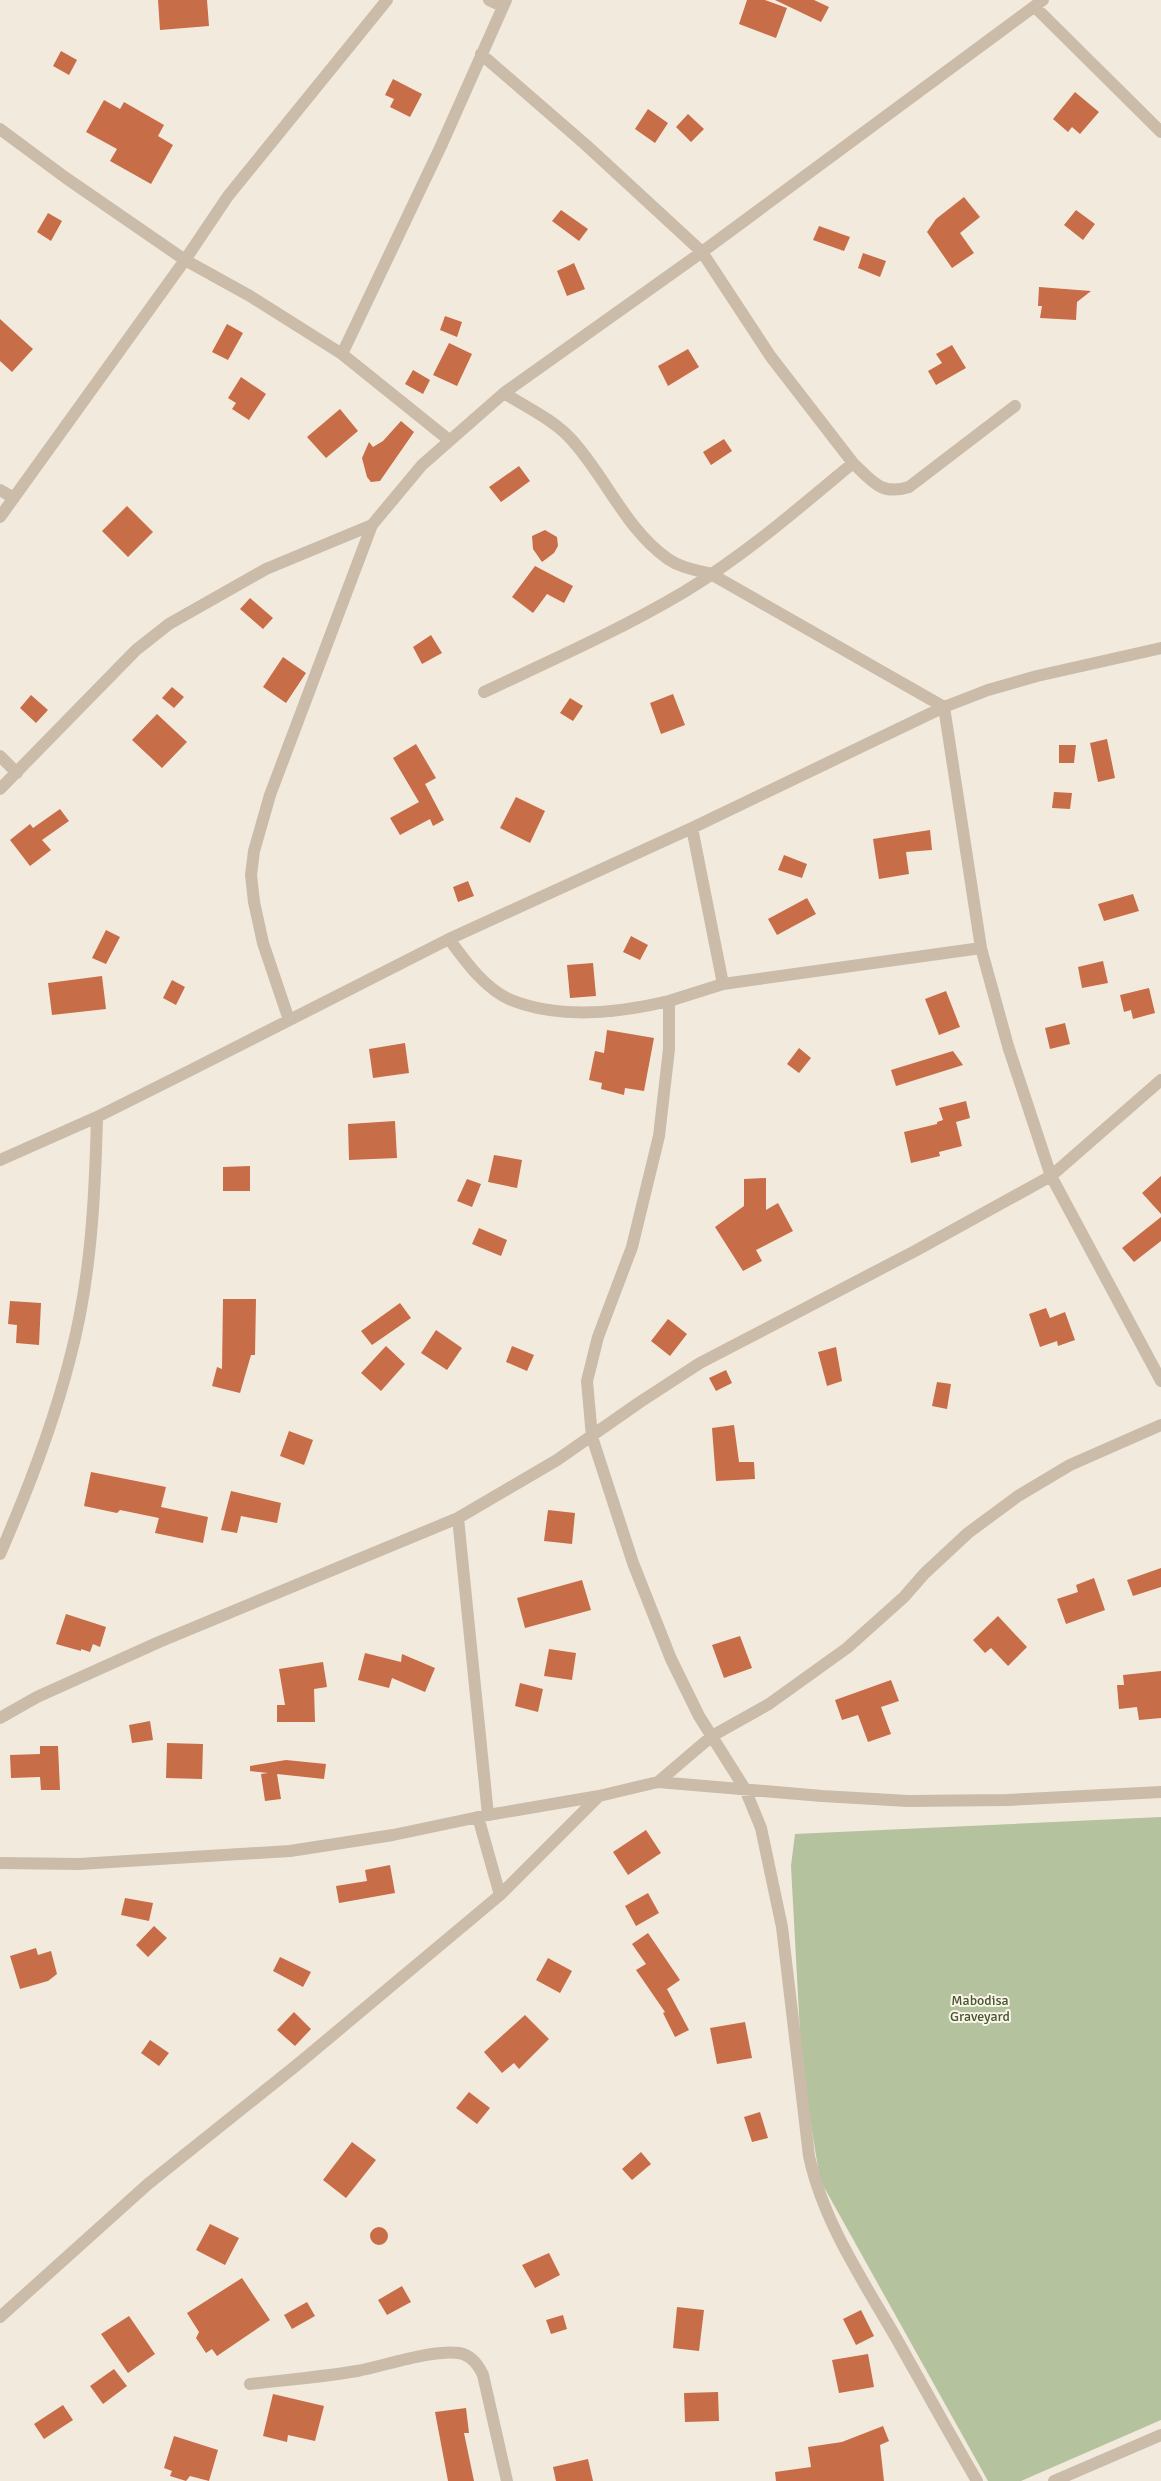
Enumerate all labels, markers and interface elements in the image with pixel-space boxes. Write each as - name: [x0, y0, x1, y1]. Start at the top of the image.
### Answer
- park label: Mabodisa Graveyard: [950, 1992, 1010, 2025]

